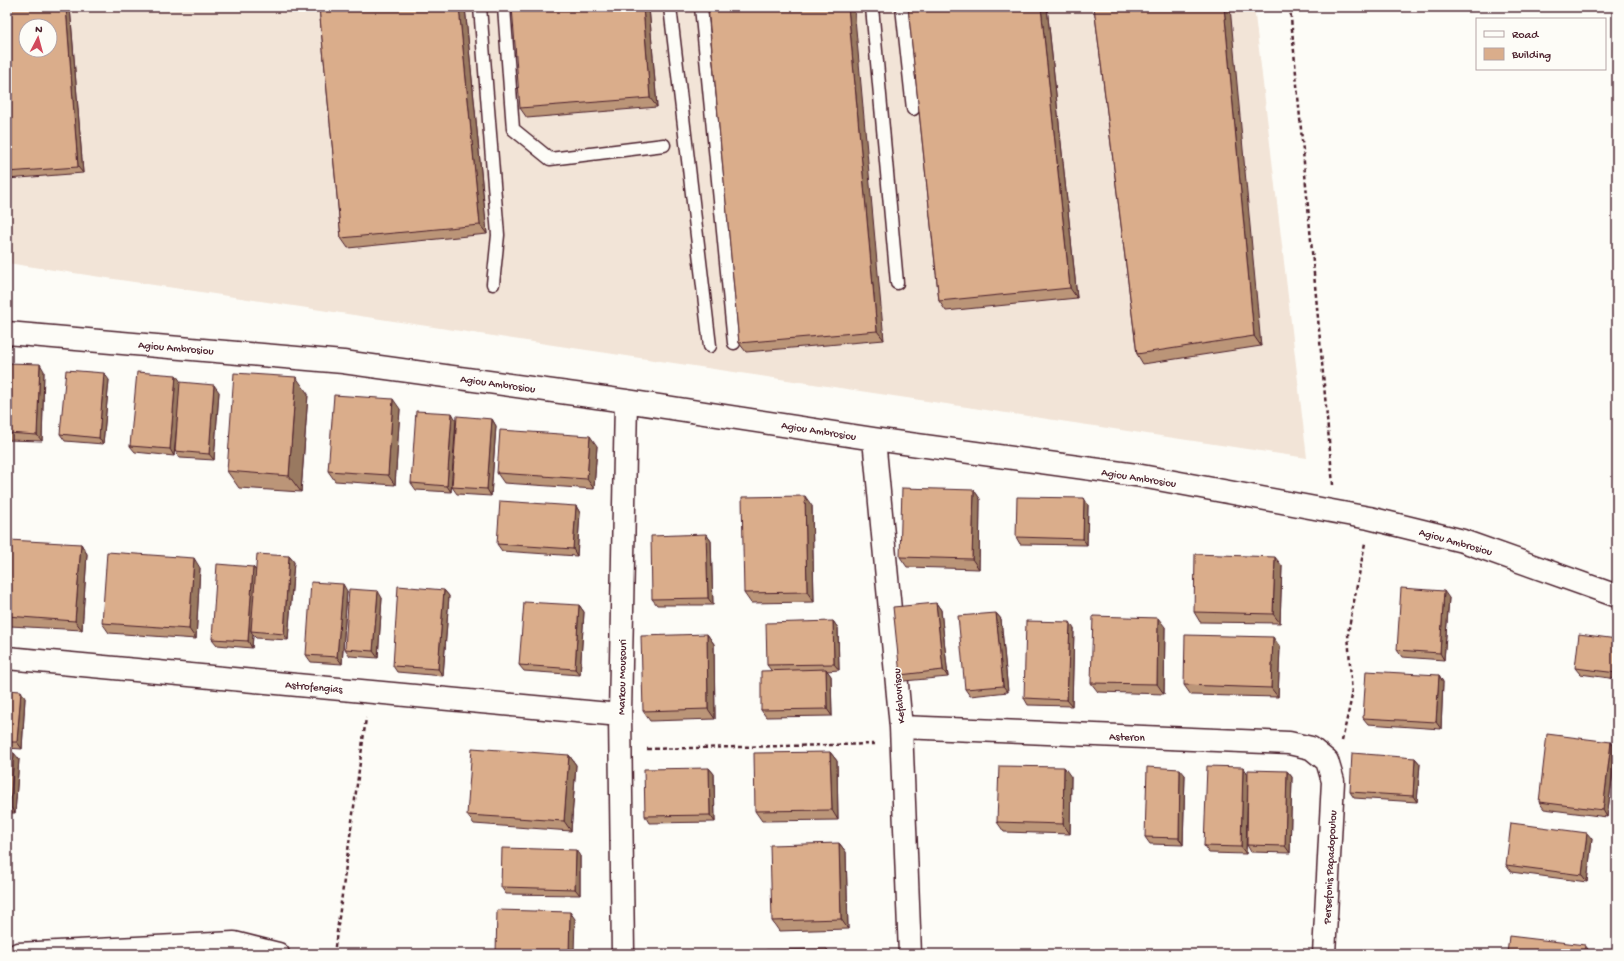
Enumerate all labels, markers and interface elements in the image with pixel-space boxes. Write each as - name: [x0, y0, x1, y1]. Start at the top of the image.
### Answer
- north arrow: [18, 18, 58, 58]
- legend: [1476, 18, 1606, 70]
- text: N: [35, 24, 43, 36]
- text: Road: [1512, 29, 1539, 43]
- text: Building: [1511, 49, 1551, 63]
- street label: Agiou Ambrosiou: [138, 340, 214, 358]
- street label: Agiou Ambrosiou: [459, 374, 536, 396]
- street label: Agiou Ambrosiou: [780, 420, 857, 444]
- street label: Agiou Ambrosiou: [1100, 467, 1177, 491]
- street label: Agiou Ambrosiou: [1417, 527, 1493, 559]
- street label: Markou Mousouri: [616, 639, 630, 715]
- street label: Kefalovrisou: [891, 668, 908, 724]
- street label: Astrofengias: [285, 679, 344, 697]
- street label: Asteron: [1109, 731, 1146, 745]
- street label: Persefonis Papadopoulou: [1321, 810, 1340, 925]

